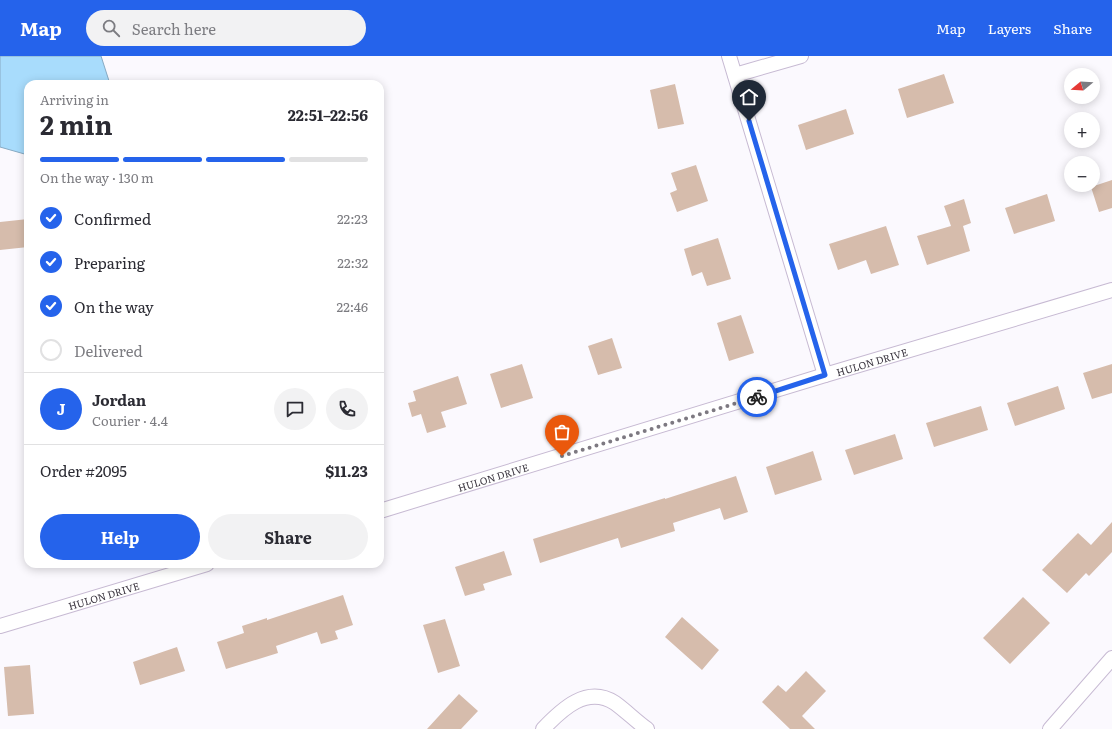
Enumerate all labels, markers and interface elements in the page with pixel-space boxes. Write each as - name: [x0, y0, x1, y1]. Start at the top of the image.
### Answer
- search box: [86, 10, 366, 46]
- text: Map: [20, 14, 62, 42]
- icon: search: [100, 17, 122, 39]
- text: Search here: [132, 17, 216, 40]
- text: Map: [936, 18, 966, 38]
- text: Layers: [988, 18, 1031, 38]
- text: Share: [1053, 18, 1092, 38]
- north arrow: [1064, 68, 1100, 104]
- map controls: [1064, 68, 1100, 192]
- pin: [732, 80, 766, 121]
- icon: home: [738, 86, 760, 108]
- text: Arriving in: [40, 90, 109, 109]
- text: 22:51–22:56: [288, 103, 368, 126]
- text: 2 min: [40, 104, 113, 143]
- button: +: [1064, 112, 1100, 148]
- button: −: [1064, 156, 1100, 192]
- text: On the way · 130 m: [40, 168, 154, 187]
- icon: check: [40, 207, 62, 229]
- text: Confirmed: [74, 207, 151, 230]
- text: 22:23: [337, 209, 368, 228]
- icon: check: [40, 251, 62, 273]
- text: Preparing: [74, 251, 145, 274]
- text: 22:32: [337, 253, 368, 272]
- icon: check: [40, 295, 62, 317]
- text: On the way: [74, 295, 154, 318]
- text: 22:46: [337, 297, 368, 316]
- text: Delivered: [74, 339, 143, 362]
- street label: HULON DRIVE: [834, 344, 909, 379]
- courier: [737, 377, 777, 417]
- icon: bike: [746, 386, 768, 408]
- text: Jordan: [92, 388, 146, 411]
- button: chat: [274, 388, 316, 430]
- button: phone: [326, 388, 368, 430]
- text: J: [57, 397, 65, 420]
- text: Courier · 4.4: [92, 411, 168, 430]
- pin: [545, 415, 579, 456]
- icon: bag: [551, 421, 573, 443]
- text: Order #2095: [40, 459, 127, 482]
- text: $11.23: [325, 459, 368, 482]
- street label: HULON DRIVE: [456, 459, 530, 494]
- button: Help: [40, 514, 200, 560]
- button: Share: [208, 514, 368, 560]
- street label: HULON DRIVE: [66, 577, 141, 613]

